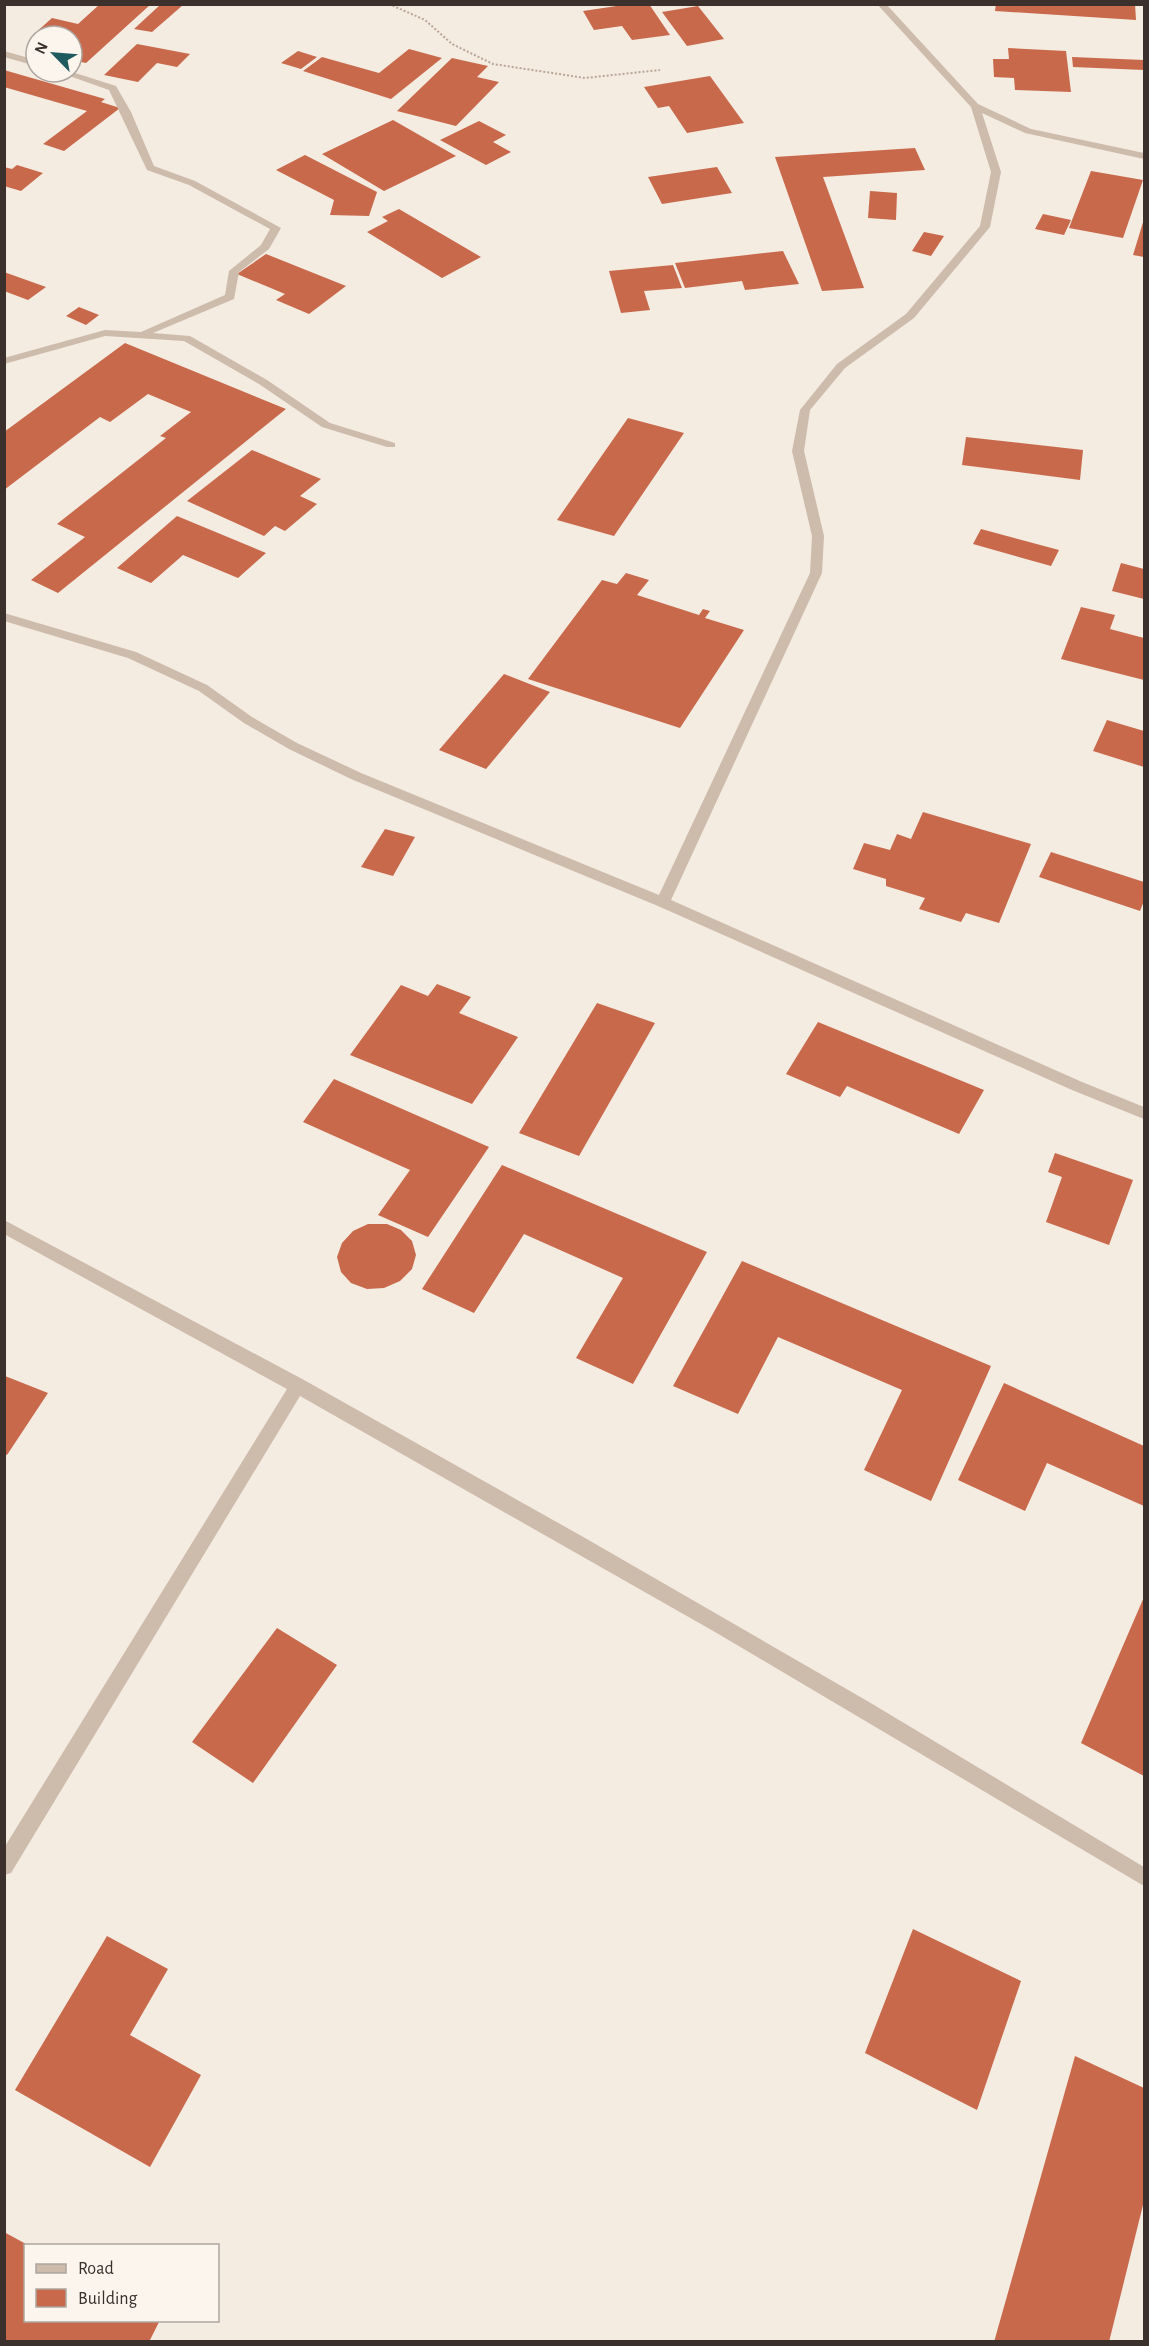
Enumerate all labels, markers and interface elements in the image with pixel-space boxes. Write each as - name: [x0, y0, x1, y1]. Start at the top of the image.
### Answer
- north arrow: [24, 24, 84, 84]
- text: N: [32, 40, 51, 57]
- legend: [24, 2244, 219, 2322]
- text: Road: [78, 2260, 114, 2278]
- text: Building: [78, 2290, 138, 2308]

